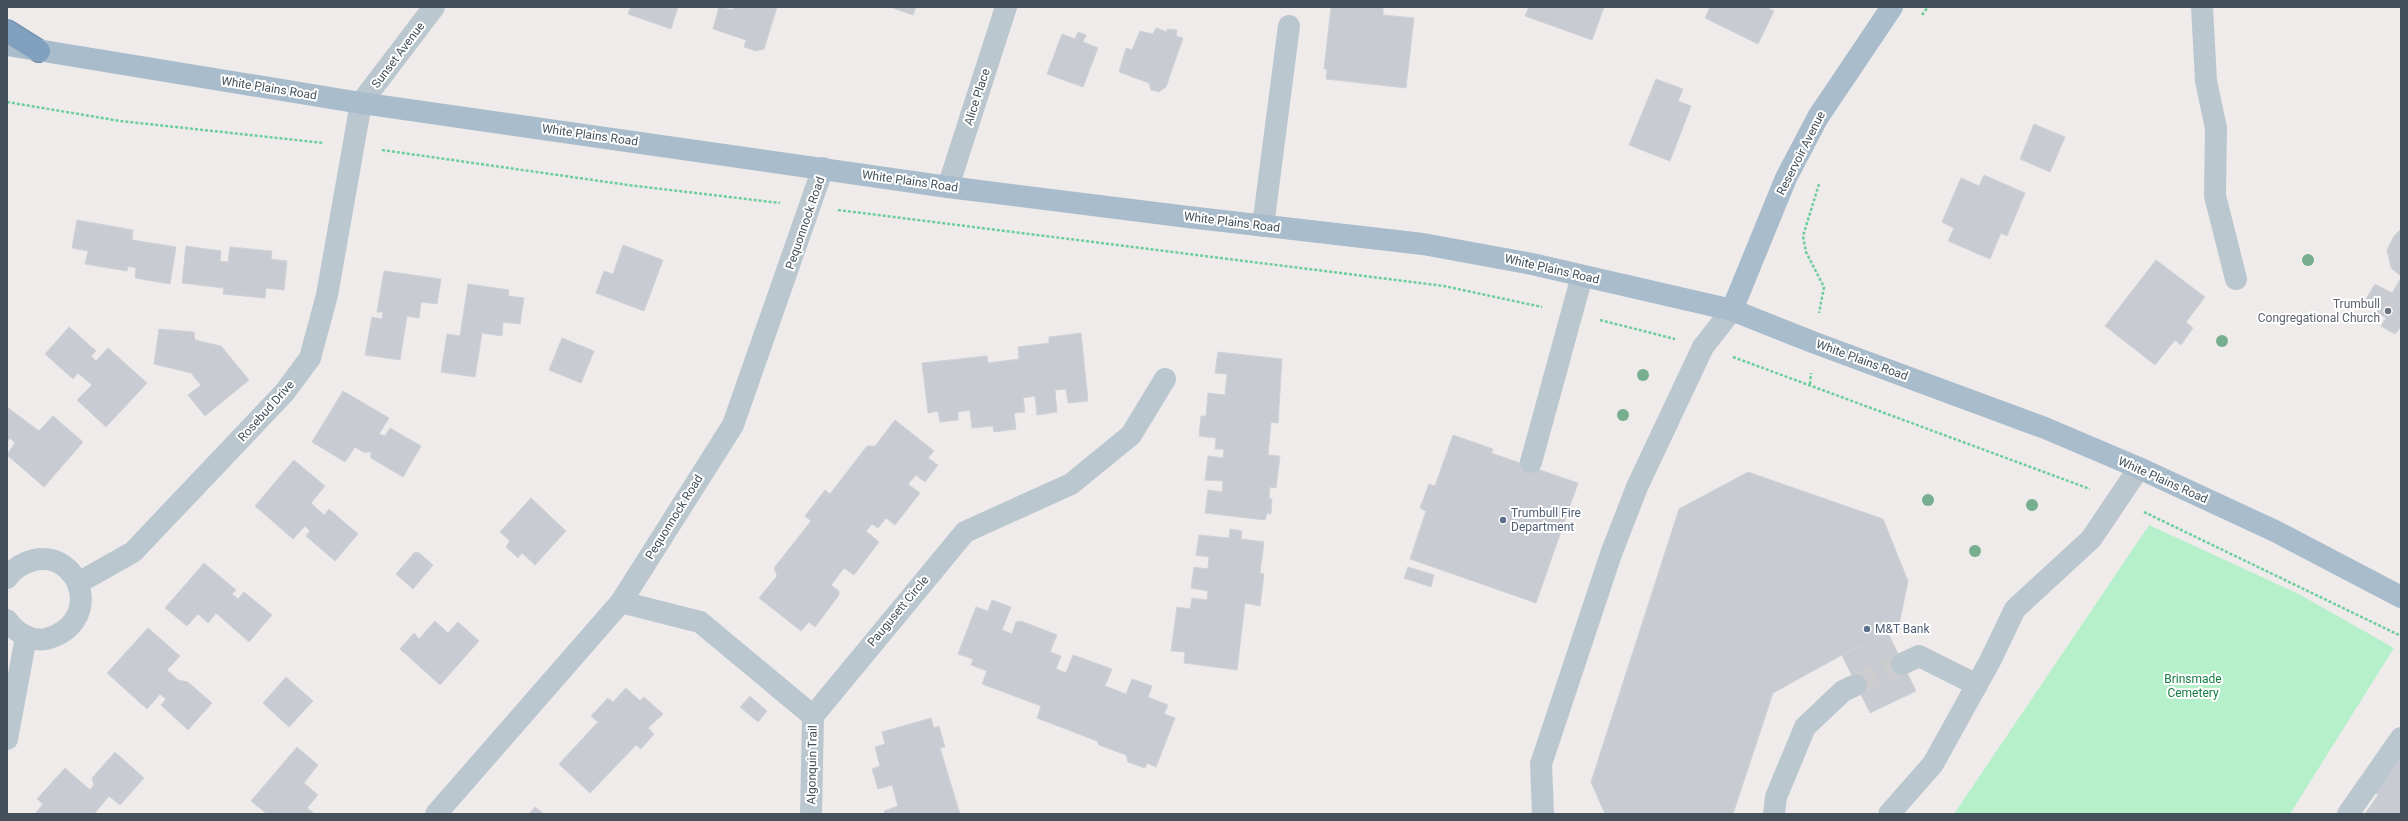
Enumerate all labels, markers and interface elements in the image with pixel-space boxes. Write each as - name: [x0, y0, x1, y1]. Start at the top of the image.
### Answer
- street label: Sunset Avenue: [369, 19, 427, 91]
- street label: Alice Place: [961, 67, 993, 127]
- street label: White Plains Road: [220, 74, 318, 102]
- street label: Reservoir Avenue: [1774, 109, 1828, 197]
- street label: White Plains Road: [541, 121, 639, 149]
- street label: White Plains Road: [861, 167, 959, 195]
- street label: Pequonnock Road: [783, 175, 827, 271]
- street label: White Plains Road: [1183, 209, 1281, 235]
- street label: White Plains Road: [1503, 251, 1601, 287]
- place label: Trumbull Congregational Church: [2258, 297, 2380, 325]
- marker: Trumbull Congregational Church: [2383, 306, 2393, 316]
- street label: White Plains Road: [1814, 337, 1910, 383]
- street label: Rosebud Drive: [235, 378, 297, 444]
- street label: White Plains Road: [2116, 454, 2210, 506]
- street label: Pequonnock Road: [642, 472, 706, 562]
- place label: Trumbull Fire Department: [1511, 506, 1581, 534]
- marker: Trumbull Fire Department: [1498, 515, 1508, 525]
- street label: Paugusett Circle: [864, 573, 932, 649]
- place label: M&T Bank: [1875, 622, 1930, 636]
- marker: M&T Bank: [1862, 624, 1872, 634]
- park label: Brinsmade Cemetery: [2164, 672, 2222, 700]
- street label: Algonquin Trail: [804, 725, 820, 805]

